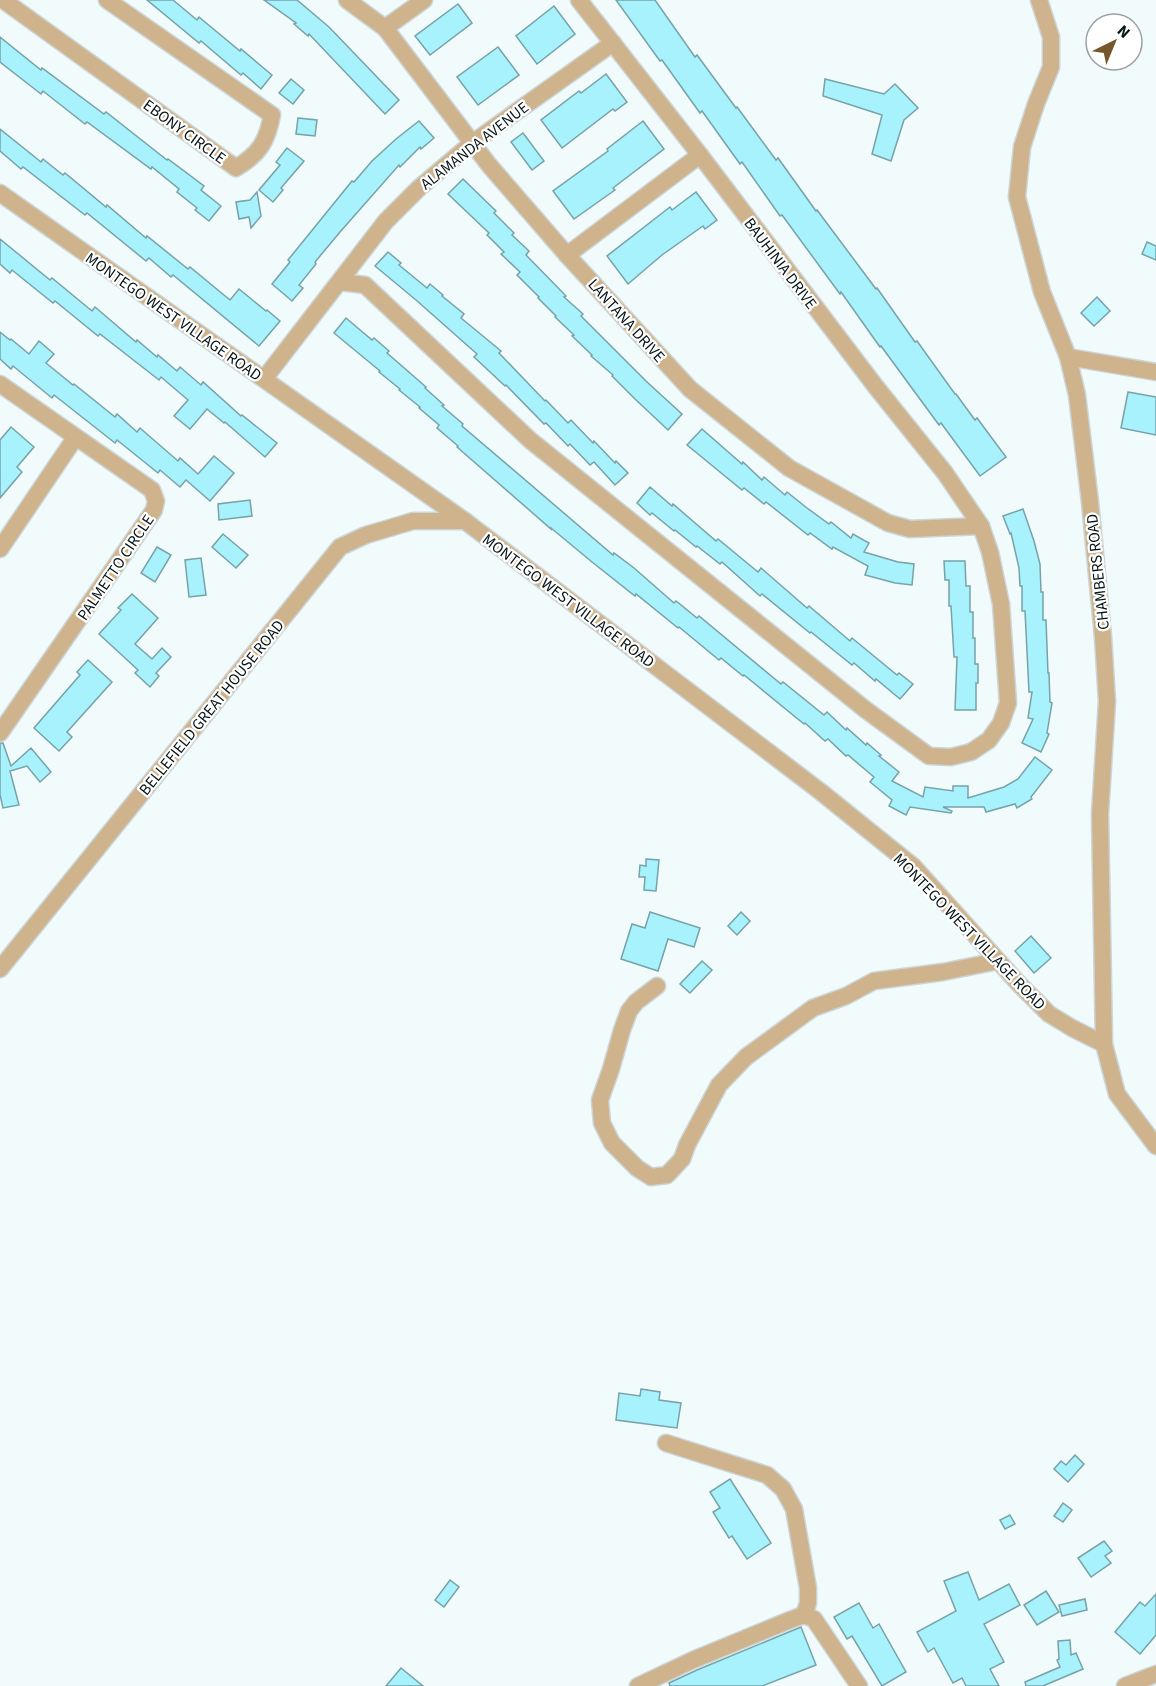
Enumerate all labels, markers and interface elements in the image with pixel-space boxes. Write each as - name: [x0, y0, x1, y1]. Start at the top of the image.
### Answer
- north arrow: [1084, 12, 1144, 72]
- text: N: [1112, 20, 1135, 43]
- street label: EBONY CIRCLE: [139, 94, 230, 169]
- street label: ALAMANDA AVENUE: [416, 97, 533, 195]
- street label: BAUHINIA DRIVE: [739, 213, 822, 314]
- street label: MONTEGO WEST VILLAGE ROAD: [81, 247, 266, 386]
- street label: LANTANA DRIVE: [583, 274, 670, 367]
- street label: PALMETTO CIRCLE: [72, 510, 159, 625]
- street label: CHAMBERS ROAD: [1081, 513, 1115, 631]
- street label: MONTEGO WEST VILLAGE ROAD: [478, 529, 659, 673]
- street label: BELLEFIELD GREAT HOUSE ROAD: [134, 615, 290, 800]
- street label: MONTEGO WEST VILLAGE ROAD: [888, 848, 1050, 1015]

